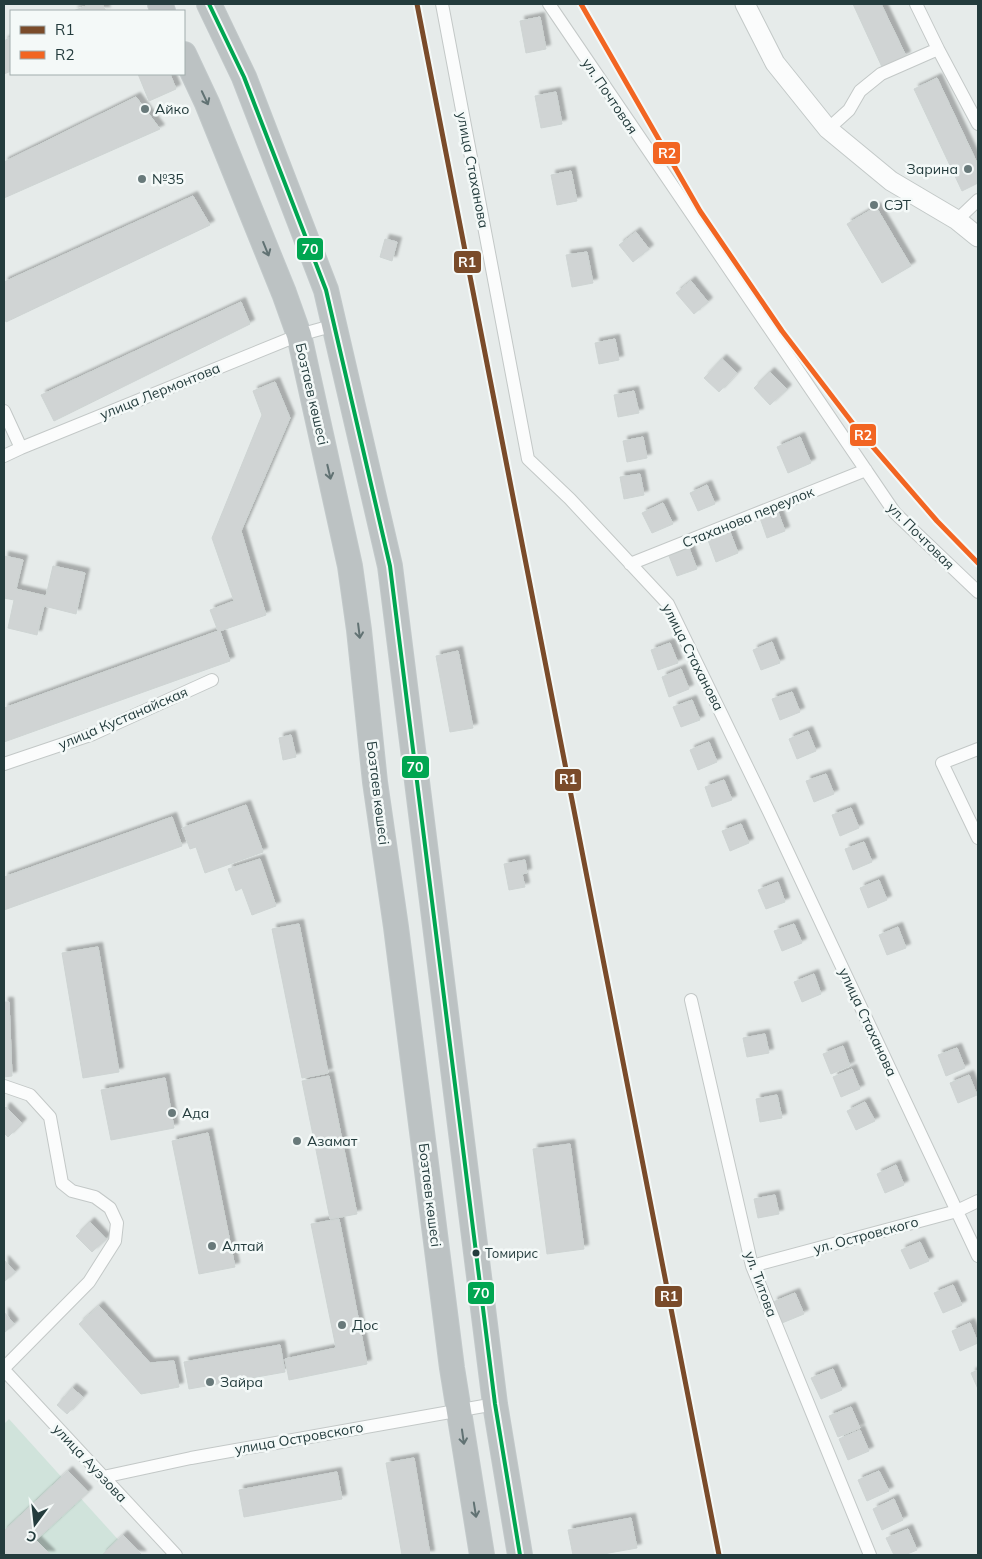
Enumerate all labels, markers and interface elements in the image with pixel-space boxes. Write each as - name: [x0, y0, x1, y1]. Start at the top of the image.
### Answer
- legend: [10, 10, 185, 75]
- text: R1: [55, 20, 74, 39]
- text: R2: [55, 45, 74, 64]
- street label: ул. Почтовая: [578, 55, 642, 137]
- one-way arrow: [200, 90, 210, 105]
- place label: Айко: [155, 100, 189, 118]
- marker: Айко: [139, 103, 151, 115]
- street label: улица Стаханова: [453, 110, 493, 230]
- line badge: R2: [652, 141, 681, 165]
- text: R2: [658, 144, 676, 162]
- place label: Зарина: [907, 160, 958, 178]
- marker: Зарина: [962, 163, 974, 175]
- place label: №35: [152, 170, 184, 188]
- marker: №35: [136, 173, 148, 185]
- place label: СЭТ: [884, 196, 912, 214]
- marker: СЭТ: [868, 199, 880, 211]
- line badge: 70: [296, 237, 324, 261]
- text: 70: [302, 240, 318, 258]
- one-way arrow: [262, 241, 271, 256]
- line badge: R1: [453, 250, 482, 274]
- text: R1: [458, 253, 476, 271]
- street label: Бозтаев көшесі: [291, 341, 333, 447]
- street label: улица Лермонтова: [97, 359, 223, 423]
- line badge: R2: [849, 423, 877, 447]
- text: R2: [854, 426, 872, 444]
- one-way arrow: [325, 463, 335, 479]
- street label: Стаханова переулок: [680, 482, 817, 552]
- street label: ул. Почтовая: [884, 499, 958, 573]
- street label: улица Стаханова: [658, 600, 728, 714]
- one-way arrow: [354, 623, 364, 639]
- street label: улица Кустанайская: [56, 683, 190, 753]
- street label: Бозтаев көшесі: [363, 740, 393, 846]
- line badge: 70: [401, 755, 430, 779]
- text: 70: [407, 758, 423, 776]
- line badge: R1: [554, 768, 582, 792]
- text: R1: [559, 770, 577, 788]
- street label: улица Стаханова: [835, 965, 901, 1079]
- place label: Ада: [182, 1104, 209, 1122]
- marker: Ада: [166, 1107, 178, 1119]
- place label: Азамат: [307, 1132, 358, 1150]
- marker: Азамат: [291, 1135, 303, 1147]
- street label: Бозтаев көшесі: [415, 1142, 445, 1248]
- street label: ул. Островского: [811, 1212, 921, 1258]
- place label: Алтай: [222, 1237, 264, 1255]
- marker: Алтай: [206, 1240, 218, 1252]
- place label: Томирис: [485, 1245, 539, 1261]
- marker: Томирис: [471, 1248, 481, 1258]
- street label: ул. Титова: [741, 1249, 781, 1319]
- line badge: 70: [467, 1281, 495, 1305]
- text: 70: [473, 1284, 489, 1302]
- line badge: R1: [654, 1285, 683, 1308]
- text: R1: [660, 1287, 678, 1305]
- place label: Дос: [352, 1316, 378, 1334]
- marker: Дос: [336, 1319, 348, 1331]
- place label: Зайра: [220, 1373, 263, 1391]
- marker: Зайра: [204, 1376, 216, 1388]
- street label: улица Островского: [233, 1418, 365, 1458]
- street label: улица Ауэзова: [49, 1420, 131, 1506]
- one-way arrow: [459, 1428, 469, 1444]
- north arrow: [10, 1499, 60, 1549]
- one-way arrow: [470, 1501, 480, 1517]
- text: С: [25, 1527, 39, 1546]

